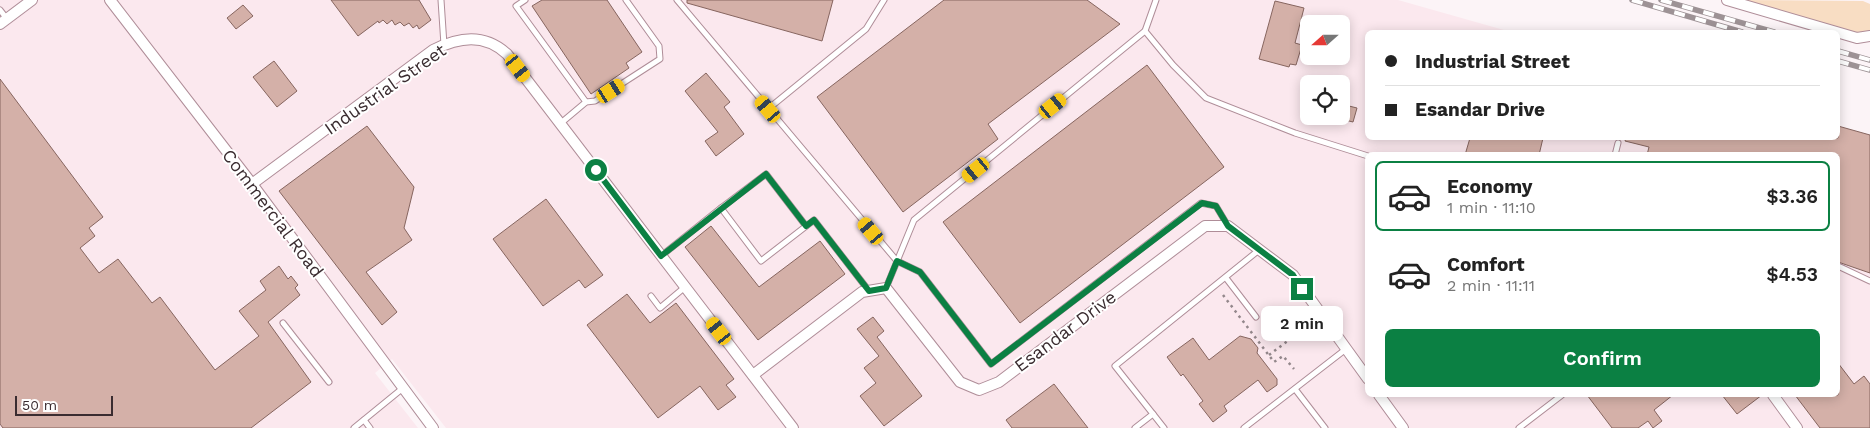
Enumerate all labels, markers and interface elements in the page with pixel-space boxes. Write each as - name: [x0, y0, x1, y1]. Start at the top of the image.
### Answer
- north arrow: [1300, 15, 1350, 65]
- map controls: [1300, 15, 1350, 125]
- street label: Industrial Street: [320, 39, 450, 139]
- text: Industrial Street: [1415, 50, 1570, 73]
- car: [502, 52, 533, 84]
- button: locate: [1300, 75, 1350, 125]
- car: [594, 77, 627, 105]
- car: [1036, 91, 1069, 121]
- car: [752, 93, 783, 125]
- text: Esandar Drive: [1415, 98, 1545, 121]
- street label: Commercial Road: [218, 145, 328, 281]
- car: [959, 155, 992, 185]
- route start: [585, 159, 607, 181]
- icon: car: [1387, 174, 1432, 219]
- text: Economy: [1447, 175, 1532, 198]
- text: $3.36: [1767, 185, 1818, 208]
- text: 1 min · 11:10: [1447, 198, 1536, 217]
- car: [855, 215, 886, 247]
- icon: car: [1387, 252, 1432, 297]
- text: Comfort: [1447, 253, 1525, 276]
- text: $4.53: [1766, 263, 1818, 286]
- text: 2 min · 11:11: [1447, 276, 1535, 295]
- route end: [1291, 278, 1313, 300]
- street label: Esandar Drive: [1010, 286, 1120, 376]
- callout: 2 min: [1261, 306, 1343, 342]
- text: 2 min: [1280, 314, 1324, 333]
- car: [703, 315, 734, 347]
- button: Confirm: [1385, 329, 1820, 387]
- scale bar: [15, 393, 112, 416]
- text: 50 m: [22, 397, 57, 413]

